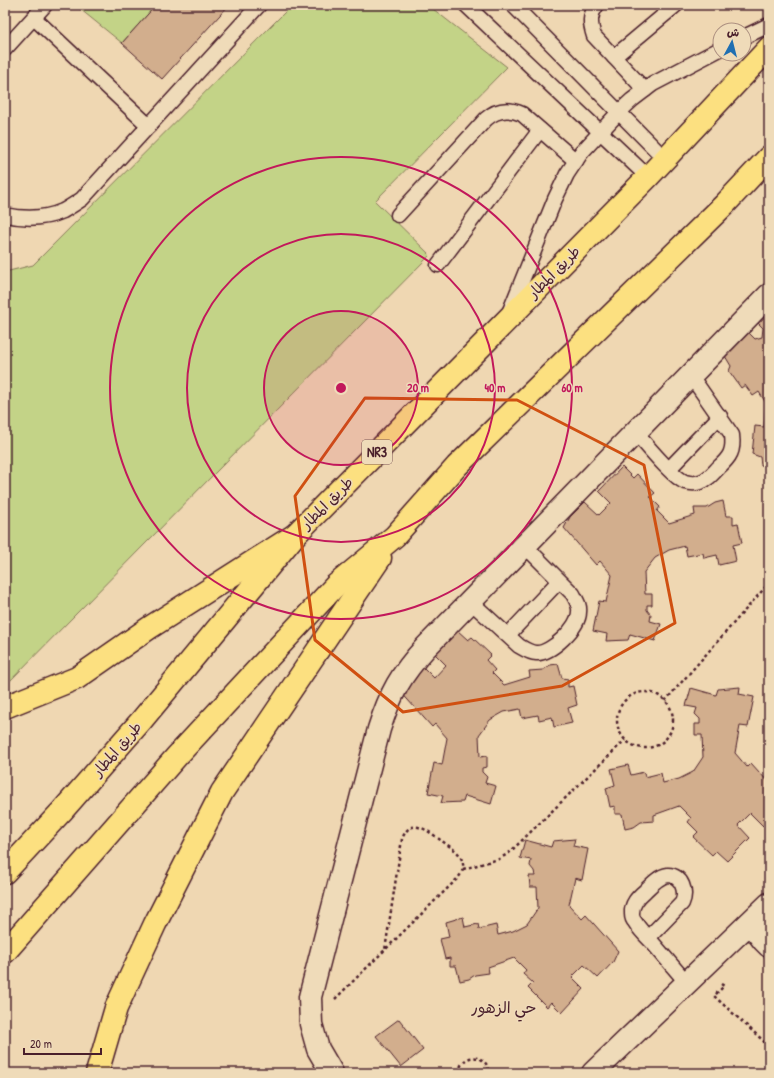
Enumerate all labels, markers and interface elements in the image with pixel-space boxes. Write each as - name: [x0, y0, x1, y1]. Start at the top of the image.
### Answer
- north arrow: [712, 22, 752, 62]
- text: ش: [726, 24, 740, 40]
- street label: طريق المطار: [522, 241, 585, 303]
- text: 20 m: [407, 379, 429, 396]
- text: 40 m: [485, 379, 505, 396]
- text: 60 m: [561, 379, 583, 396]
- centre of rings: [334, 381, 348, 395]
- road number: NR3: [362, 440, 392, 464]
- street label: طريق المطار: [295, 472, 358, 534]
- street label: طريق المطار: [86, 717, 146, 781]
- district label: حي الزهور: [470, 996, 537, 1022]
- scale bar: [24, 1030, 101, 1056]
- text: 20 m: [30, 1035, 52, 1052]

